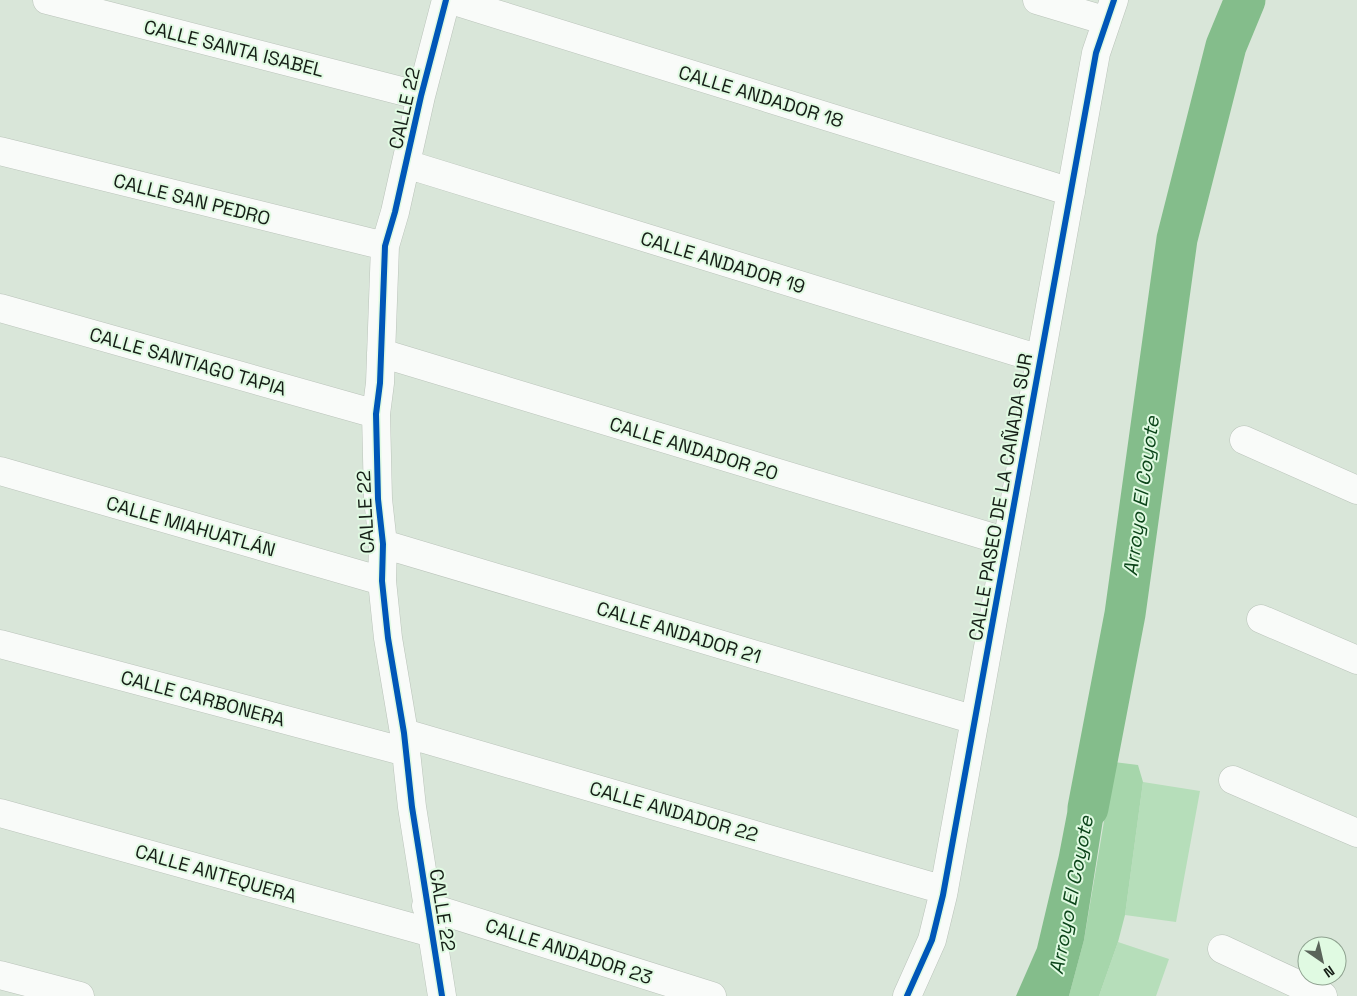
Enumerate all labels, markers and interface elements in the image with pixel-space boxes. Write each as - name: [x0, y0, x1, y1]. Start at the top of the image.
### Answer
- street label: CALLE SANTA ISABEL: [141, 14, 327, 83]
- street label: CALLE ANDADOR 18: [675, 60, 846, 133]
- street label: CALLE 22: [383, 65, 426, 152]
- street label: CALLE SAN PEDRO: [111, 168, 273, 231]
- street label: CALLE ANDADOR 19: [638, 226, 808, 299]
- street label: CALLE SANTIAGO TAPIA: [87, 321, 289, 402]
- street label: CALLE PASEO DE LA CAÑADA SUR: [963, 351, 1038, 643]
- street label: CALLE ANDADOR 20: [607, 411, 781, 486]
- water label: Arroyo El Coyote: [1117, 413, 1165, 577]
- street label: CALLE 22: [351, 470, 380, 554]
- street label: CALLE MIAHUATLÁN: [103, 490, 278, 563]
- street label: CALLE ANDADOR 21: [594, 596, 764, 669]
- street label: CALLE CARBONERA: [118, 665, 288, 732]
- street label: CALLE ANDADOR 22: [587, 775, 761, 848]
- water label: Arroyo El Coyote: [1043, 812, 1099, 976]
- street label: CALLE ANTEQUERA: [132, 839, 299, 908]
- street label: CALLE 22: [424, 867, 461, 953]
- street label: CALLE ANDADOR 23: [482, 913, 656, 990]
- north arrow: [1297, 936, 1347, 986]
- text: N: [1320, 962, 1338, 982]

